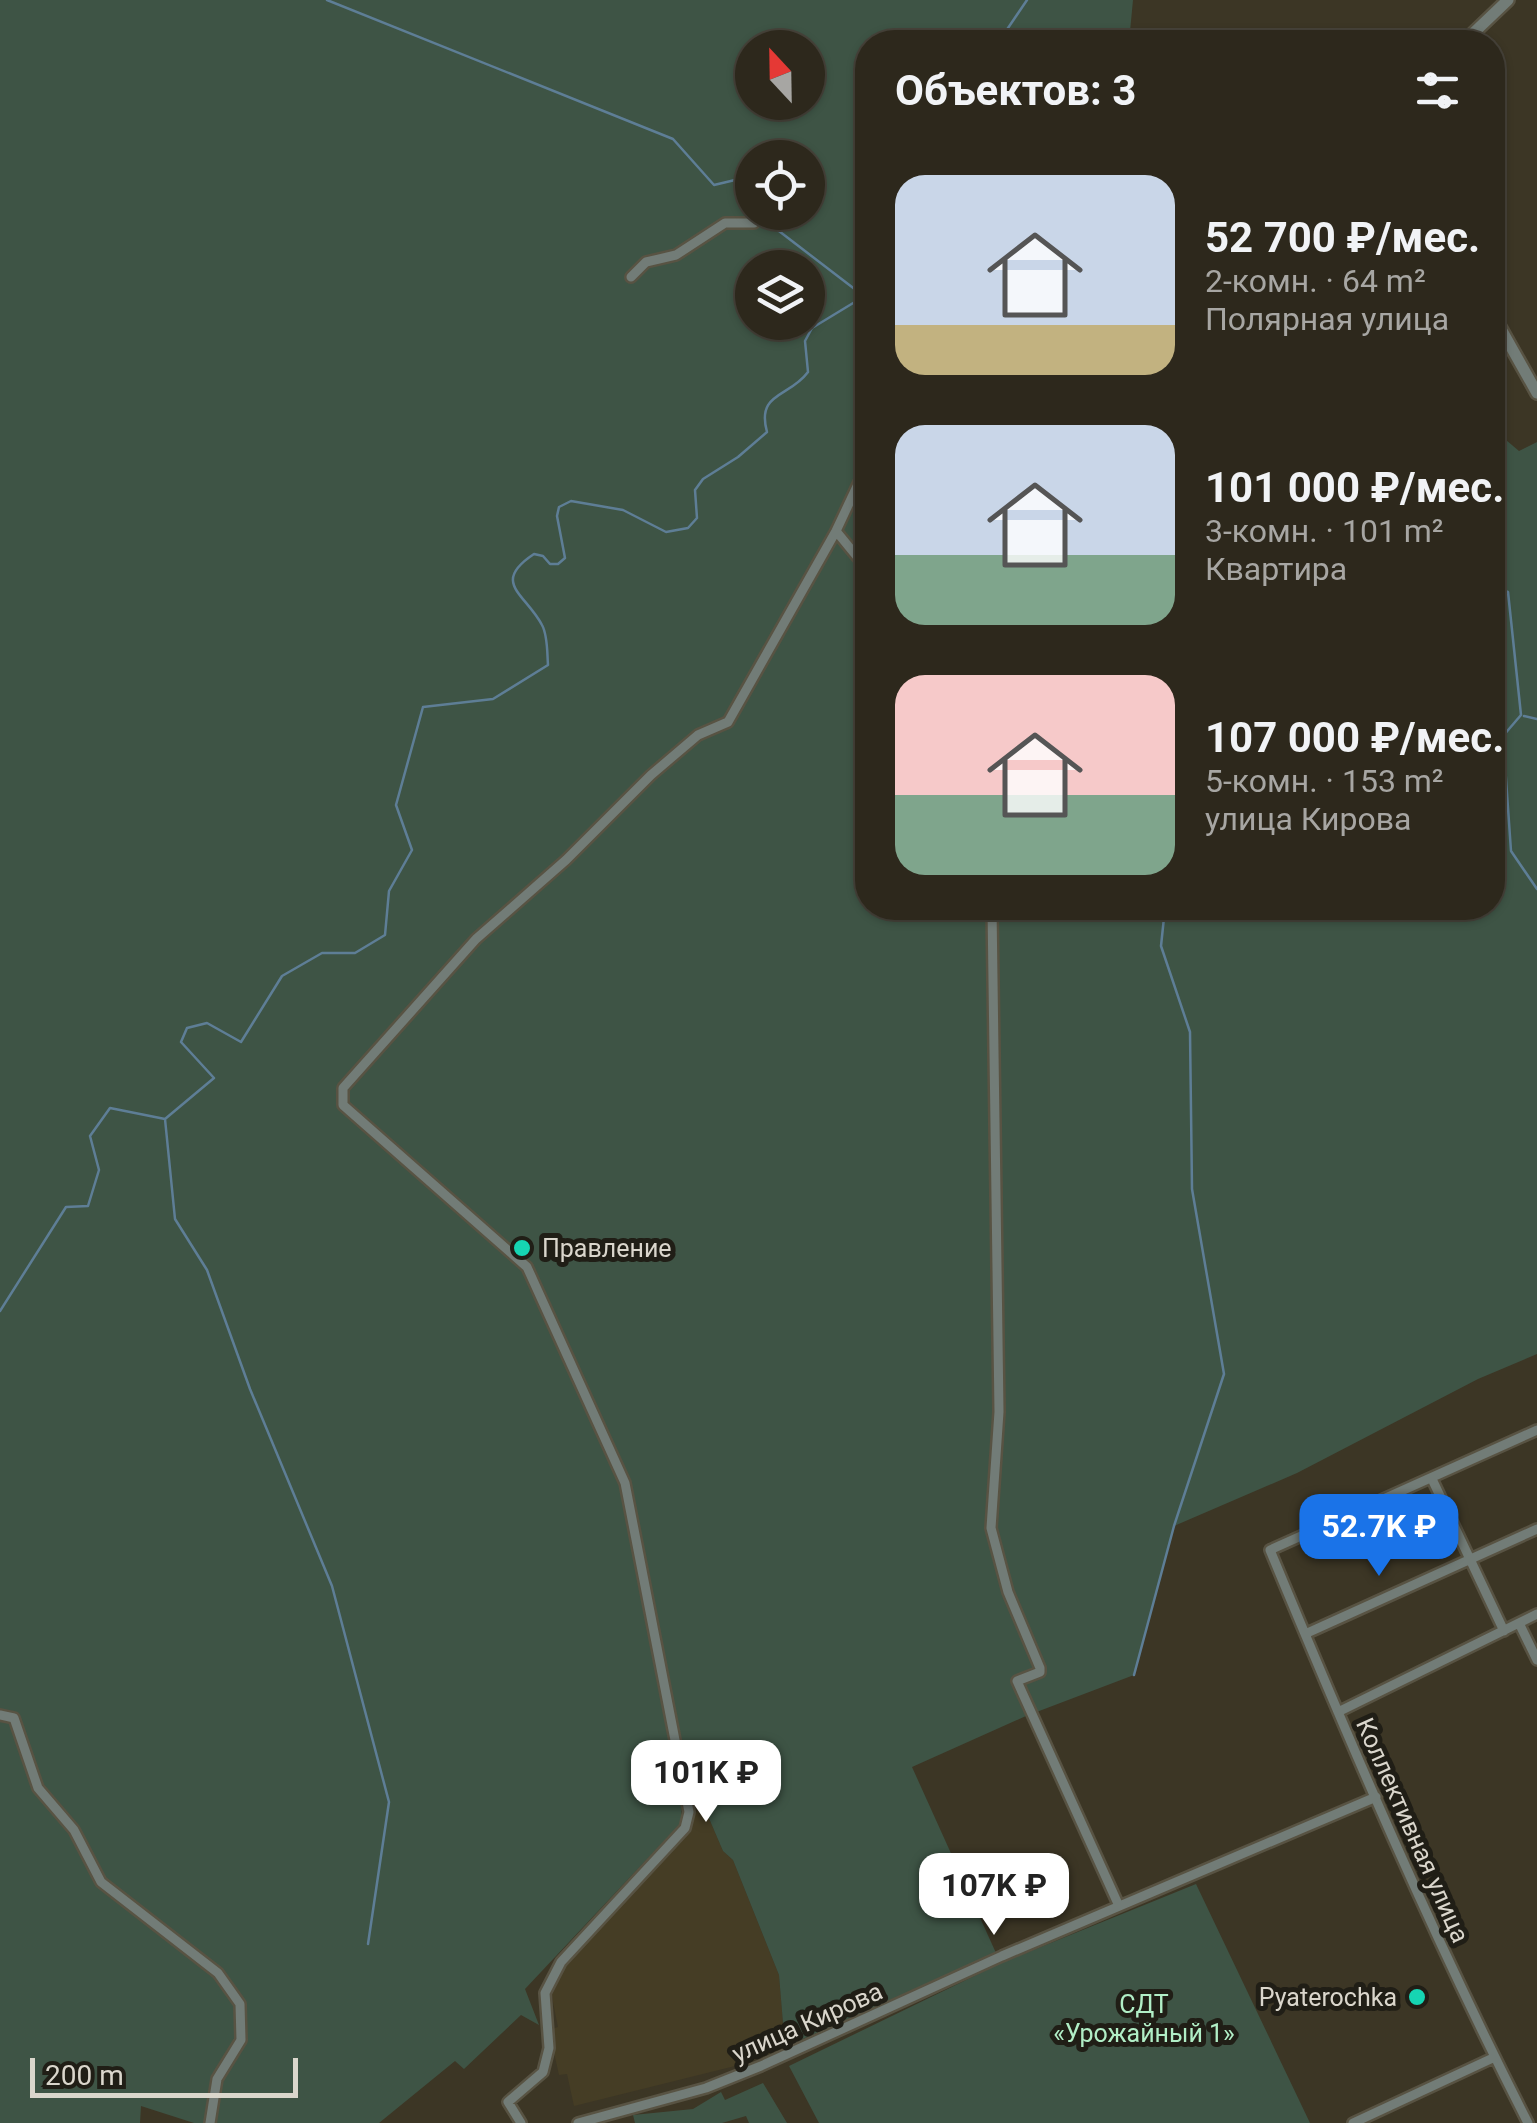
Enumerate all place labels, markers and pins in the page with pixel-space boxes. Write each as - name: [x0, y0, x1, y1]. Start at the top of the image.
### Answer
- place label: Правление: [542, 1234, 672, 1263]
- marker: Правление: [511, 1237, 533, 1259]
- pin: 52.7K ₽: [1287, 1494, 1471, 1579]
- pin: 101K ₽: [625, 1740, 787, 1825]
- pin: 107K ₽: [913, 1853, 1075, 1938]
- place label: Pyaterochka: [1259, 1983, 1397, 2012]
- marker: Pyaterochka: [1406, 1986, 1428, 2008]

